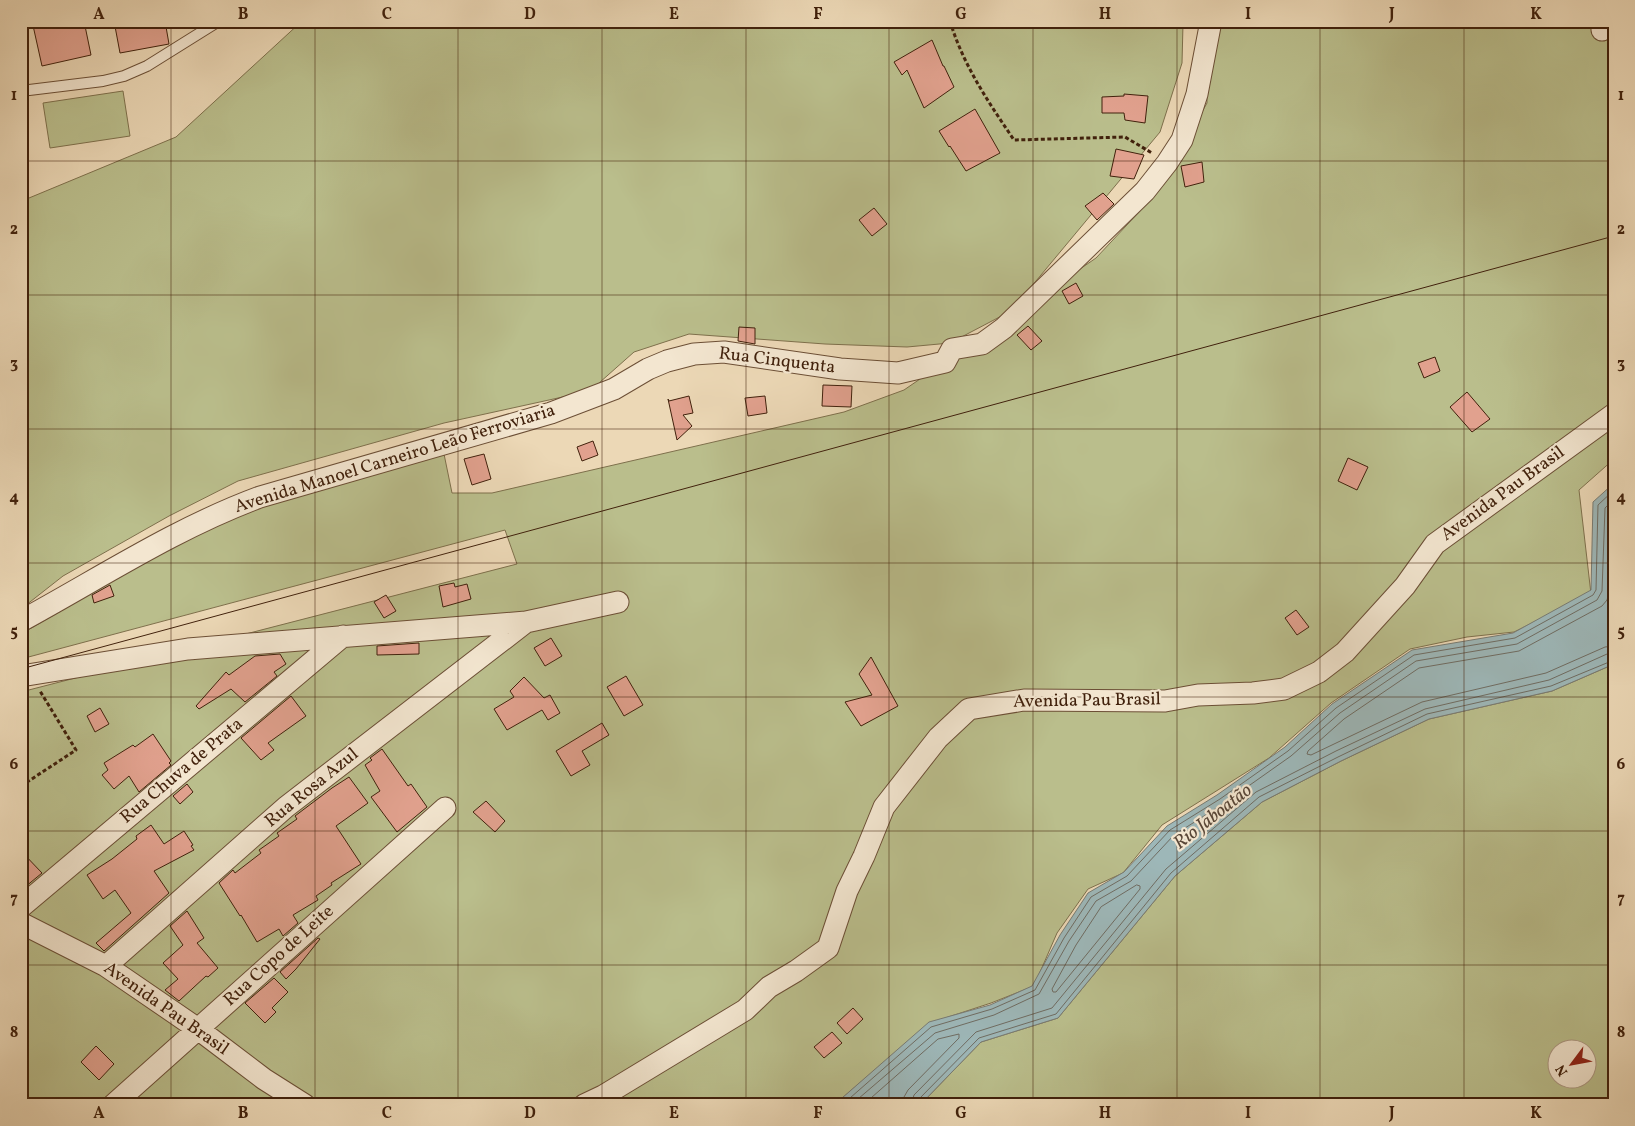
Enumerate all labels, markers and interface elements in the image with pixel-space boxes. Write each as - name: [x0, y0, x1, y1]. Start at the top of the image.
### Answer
- text: A: [93, 4, 105, 26]
- text: B: [238, 4, 249, 26]
- text: C: [382, 4, 392, 26]
- text: D: [524, 4, 536, 26]
- text: E: [669, 4, 679, 26]
- text: F: [813, 4, 823, 26]
- text: G: [955, 4, 967, 26]
- text: H: [1099, 4, 1111, 26]
- text: I: [1245, 4, 1251, 26]
- text: J: [1388, 4, 1395, 26]
- text: K: [1530, 4, 1542, 26]
- text: 1: [11, 85, 17, 107]
- text: 1: [1618, 85, 1624, 107]
- text: 2: [10, 219, 18, 241]
- text: 2: [1617, 219, 1625, 241]
- street label: Rua Cinquenta: [717, 341, 837, 381]
- text: 3: [10, 353, 18, 375]
- text: 3: [1617, 353, 1625, 375]
- street label: Avenida Manoel Carneiro Leão Ferroviaria: [231, 398, 559, 520]
- street label: Avenida Pau Brasil: [1436, 440, 1570, 548]
- text: 4: [9, 487, 19, 509]
- text: 4: [1616, 487, 1626, 509]
- text: 5: [10, 621, 18, 643]
- text: 5: [1617, 621, 1625, 643]
- street label: Avenida Pau Brasil: [1013, 687, 1161, 715]
- street label: Rua Chuva de Prata: [115, 712, 249, 830]
- street label: Rua Rosa Azul: [260, 742, 364, 834]
- text: 6: [10, 754, 19, 776]
- text: 6: [1617, 754, 1626, 776]
- water label: Rio Jaboatão: [1168, 778, 1258, 856]
- text: 7: [10, 888, 18, 910]
- text: 7: [1617, 888, 1625, 910]
- street label: Rua Copo de Leite: [218, 900, 340, 1012]
- street label: Avenida Pau Brasil: [98, 956, 234, 1062]
- text: 8: [10, 1022, 18, 1044]
- text: 8: [1617, 1022, 1625, 1044]
- north arrow: [1548, 1038, 1598, 1088]
- text: N: [1551, 1061, 1573, 1079]
- text: A: [93, 1103, 105, 1125]
- text: B: [238, 1103, 249, 1125]
- text: C: [382, 1103, 392, 1125]
- text: D: [524, 1103, 536, 1125]
- text: E: [669, 1103, 679, 1125]
- text: F: [813, 1103, 823, 1125]
- text: G: [955, 1103, 967, 1125]
- text: H: [1099, 1103, 1111, 1125]
- text: I: [1245, 1103, 1251, 1125]
- text: J: [1388, 1103, 1395, 1125]
- text: K: [1530, 1103, 1542, 1125]

